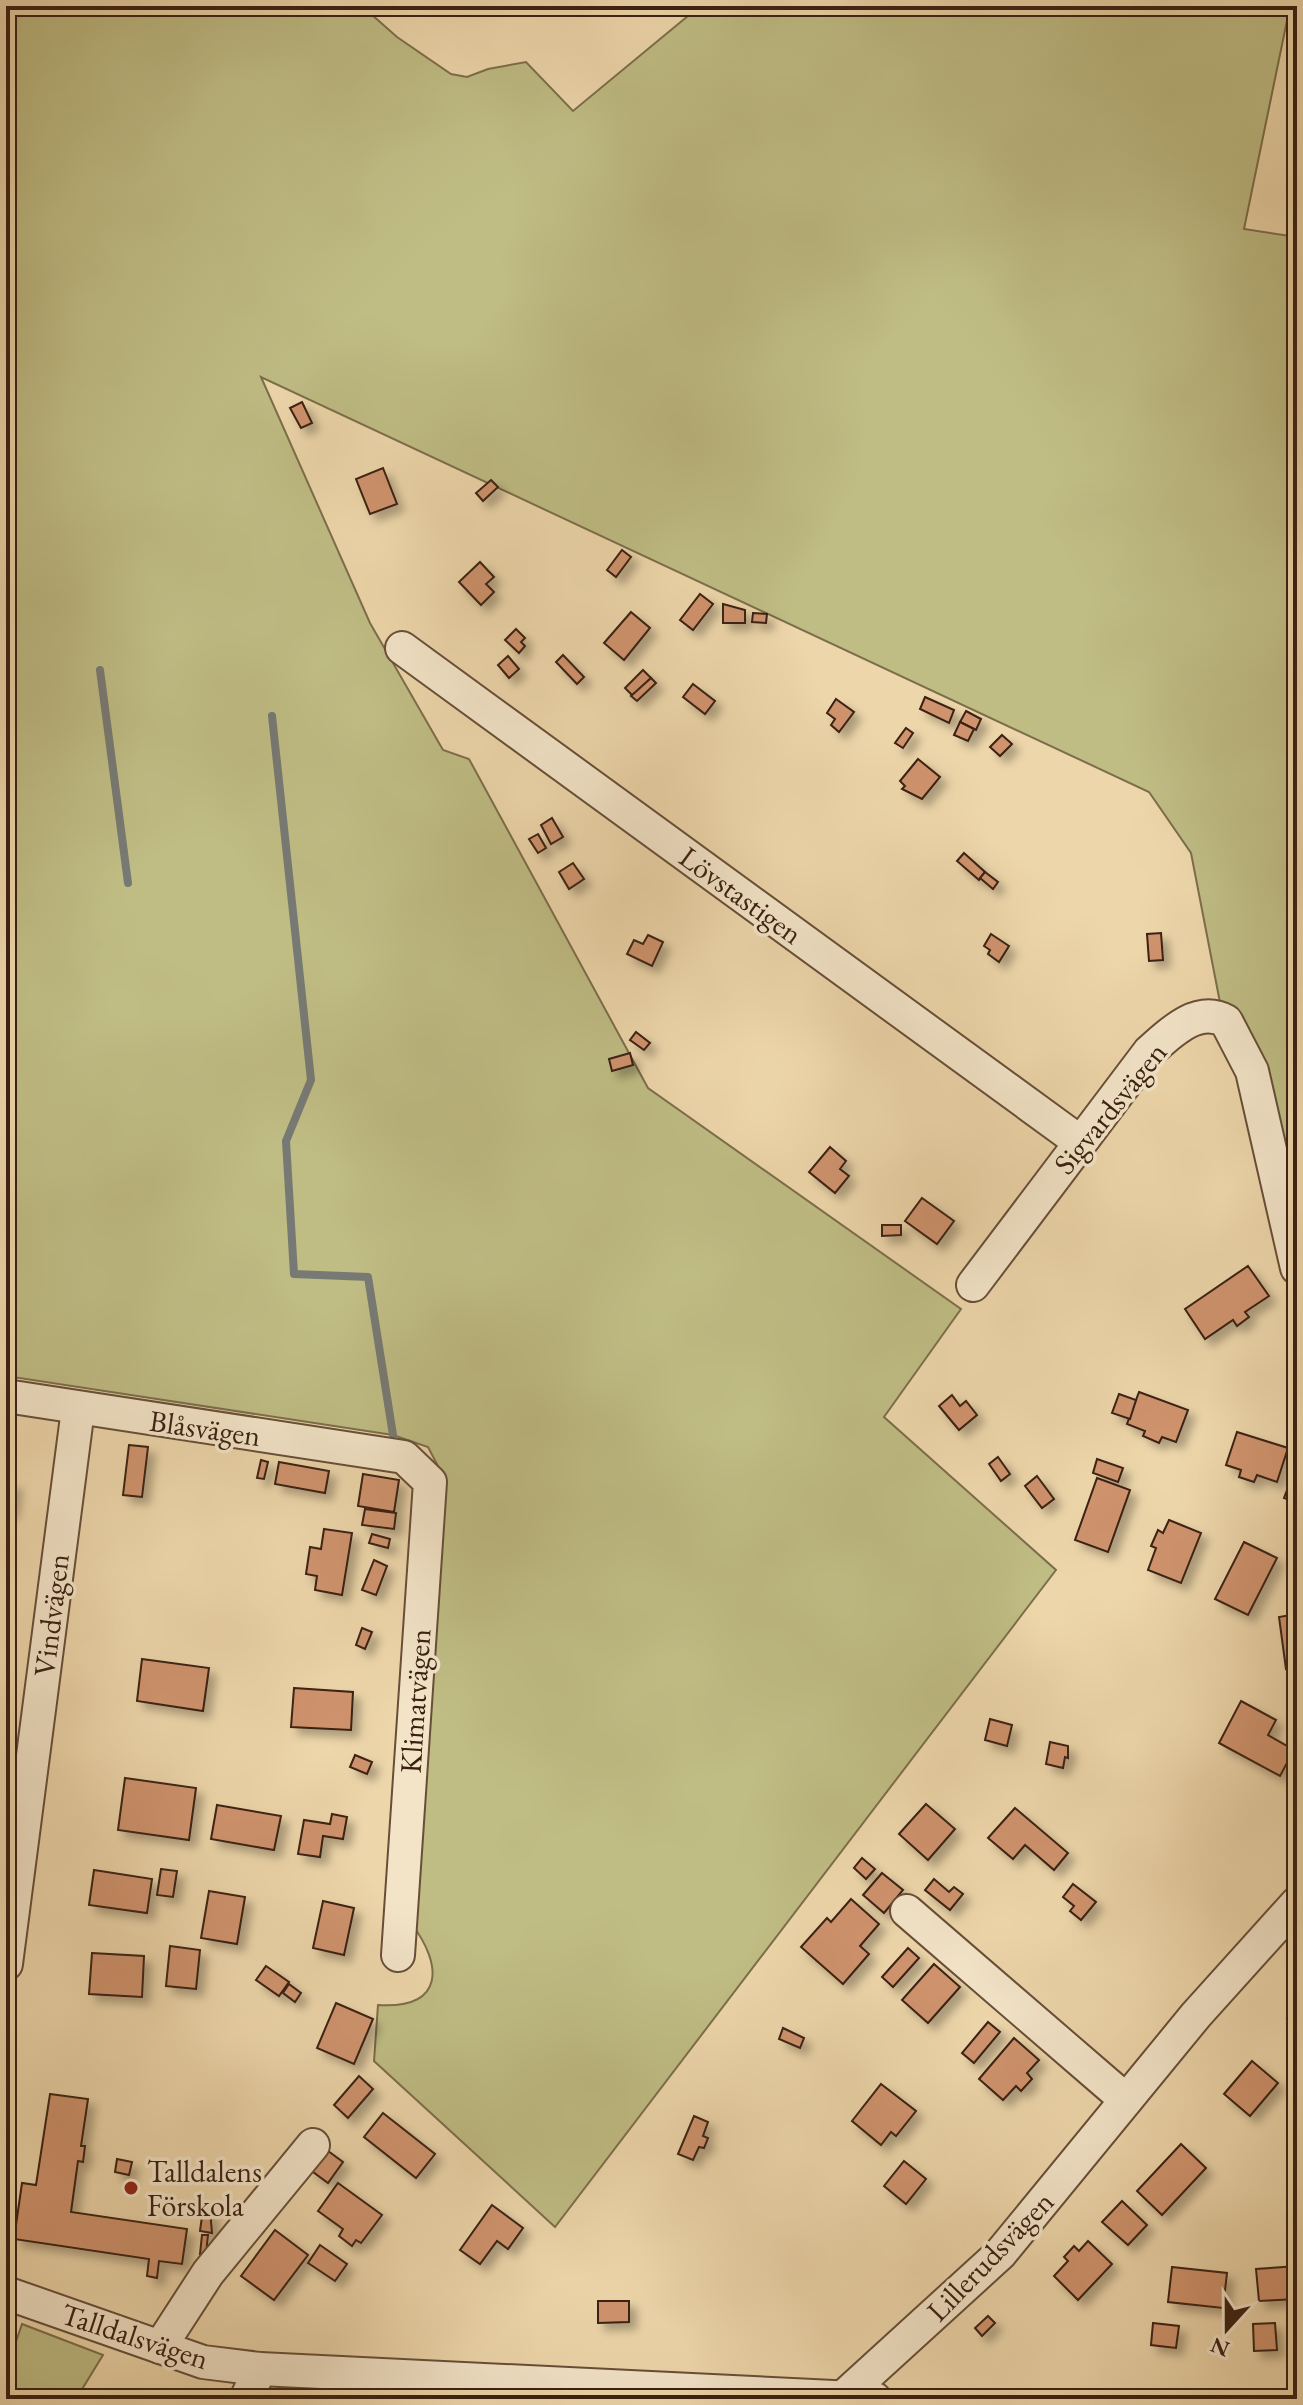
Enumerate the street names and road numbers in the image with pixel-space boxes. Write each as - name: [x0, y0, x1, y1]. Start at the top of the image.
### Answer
- street label: Lövstastigen: [672, 837, 811, 953]
- street label: Sigvardsvägen: [1045, 1034, 1175, 1182]
- street label: Blåsvägen: [147, 1401, 263, 1455]
- street label: Vindvägen: [24, 1551, 78, 1679]
- street label: Klimatvägen: [390, 1627, 440, 1775]
- street label: Lillerudsvägen: [918, 2182, 1062, 2330]
- street label: Talldalsvägen: [56, 2294, 214, 2378]

